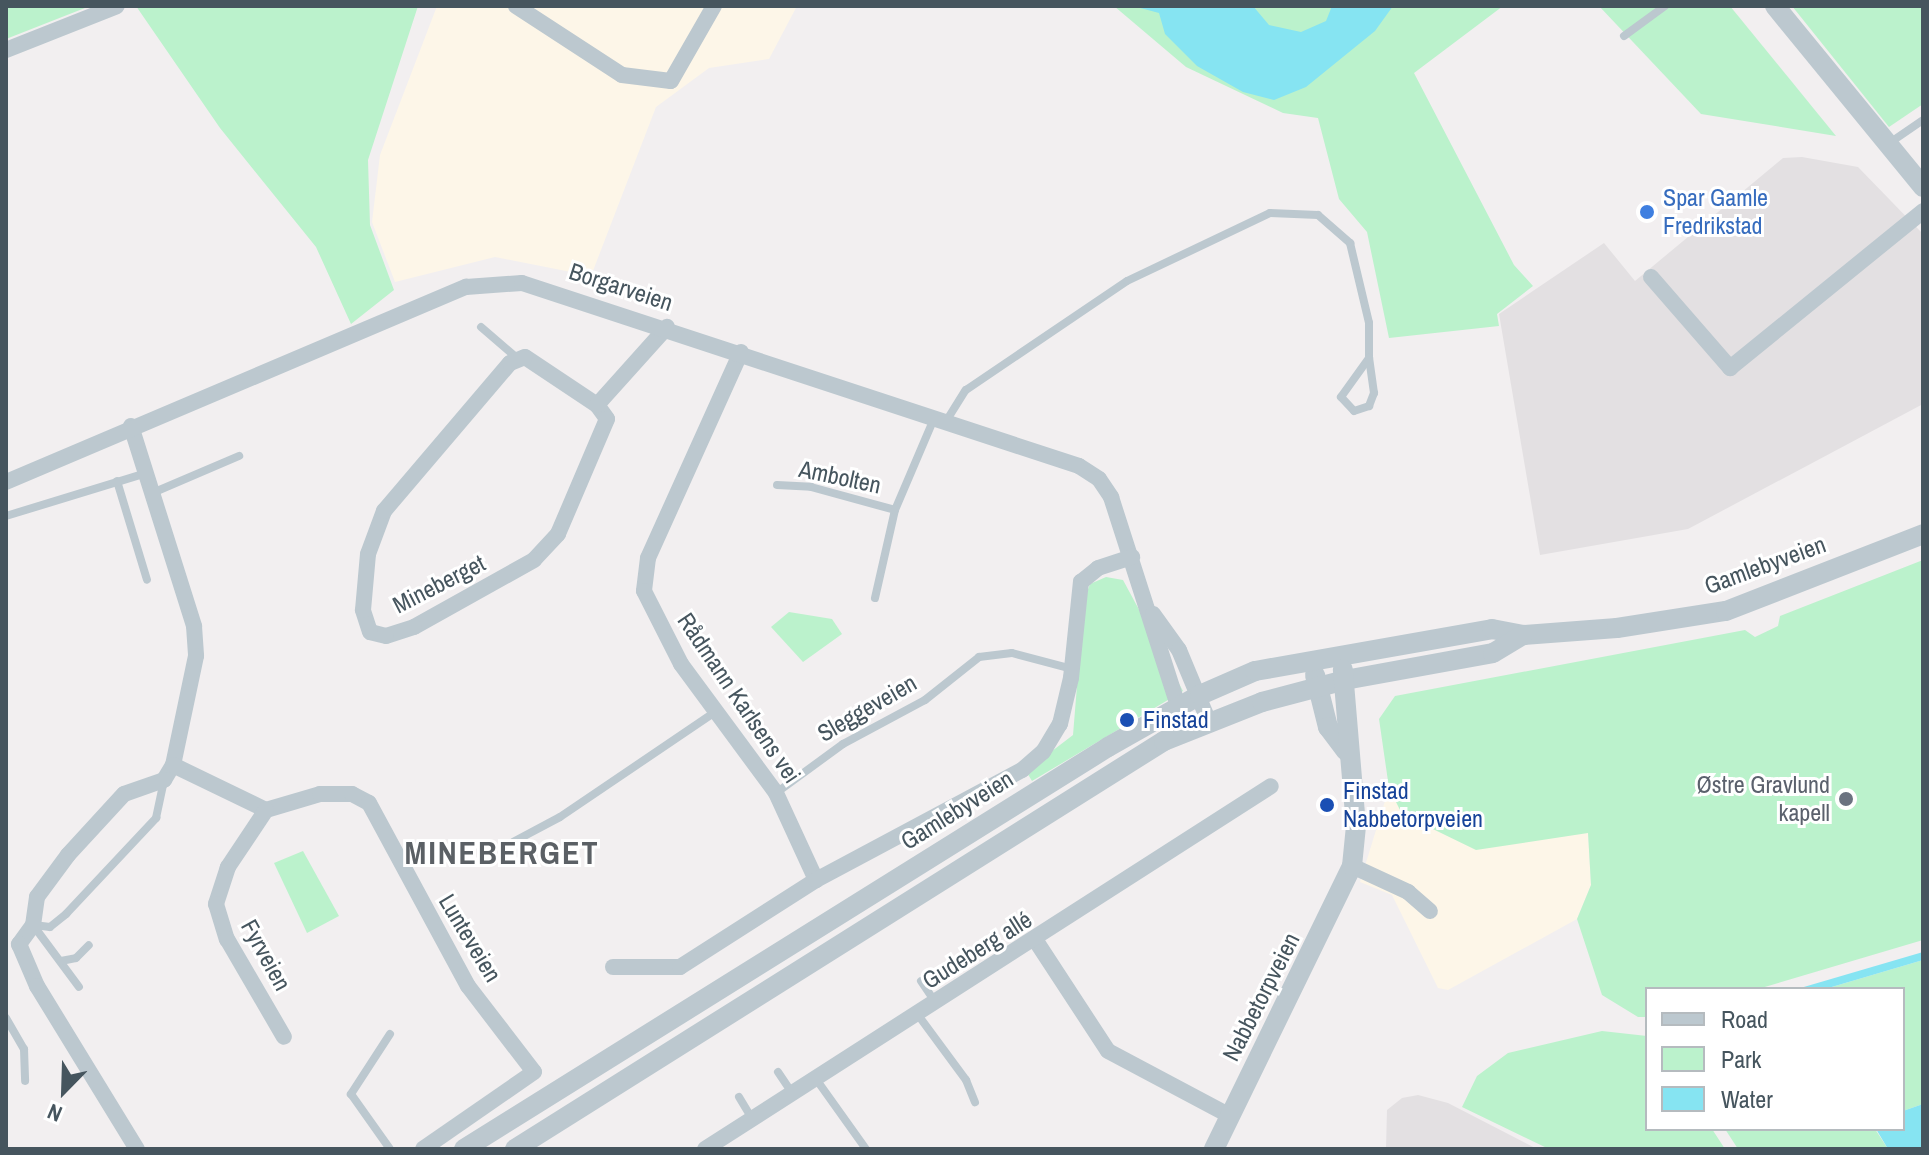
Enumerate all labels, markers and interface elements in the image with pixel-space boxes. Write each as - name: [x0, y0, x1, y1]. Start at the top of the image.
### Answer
- place label: Spar Gamle Fredrikstad: [1663, 184, 1768, 240]
- marker: Spar Gamle Fredrikstad: [1638, 203, 1656, 221]
- street label: Borgarveien: [566, 257, 676, 317]
- street label: Ambolten: [796, 454, 884, 500]
- street label: Gamlebyveien: [1700, 530, 1830, 600]
- street label: Mineberget: [388, 549, 490, 619]
- street label: Rådmann Karlsens vei: [671, 607, 807, 789]
- street label: Sleggeveien: [812, 668, 922, 748]
- place label: Finstad: [1143, 706, 1209, 734]
- marker: Finstad: [1118, 711, 1136, 729]
- street label: Gamlebyveien: [896, 764, 1018, 856]
- place label: Østre Gravlund kapell: [1697, 771, 1830, 827]
- place label: Finstad Nabbetorpveien: [1343, 777, 1483, 833]
- marker: Østre Gravlund kapell: [1837, 790, 1855, 808]
- marker: Finstad Nabbetorpveien: [1318, 796, 1336, 814]
- district label: MINEBERGET: [405, 834, 599, 872]
- street label: Lunteveien: [433, 889, 507, 987]
- street label: Gudeberg allé: [917, 905, 1037, 995]
- street label: Fyrveien: [235, 915, 297, 995]
- street label: Nabbetorpveien: [1216, 928, 1306, 1066]
- legend: [1645, 987, 1905, 1131]
- text: Road: [1721, 1003, 1768, 1035]
- text: Park: [1721, 1043, 1761, 1075]
- north arrow: [24, 1051, 104, 1131]
- text: Water: [1721, 1083, 1773, 1115]
- text: N: [43, 1097, 66, 1129]

